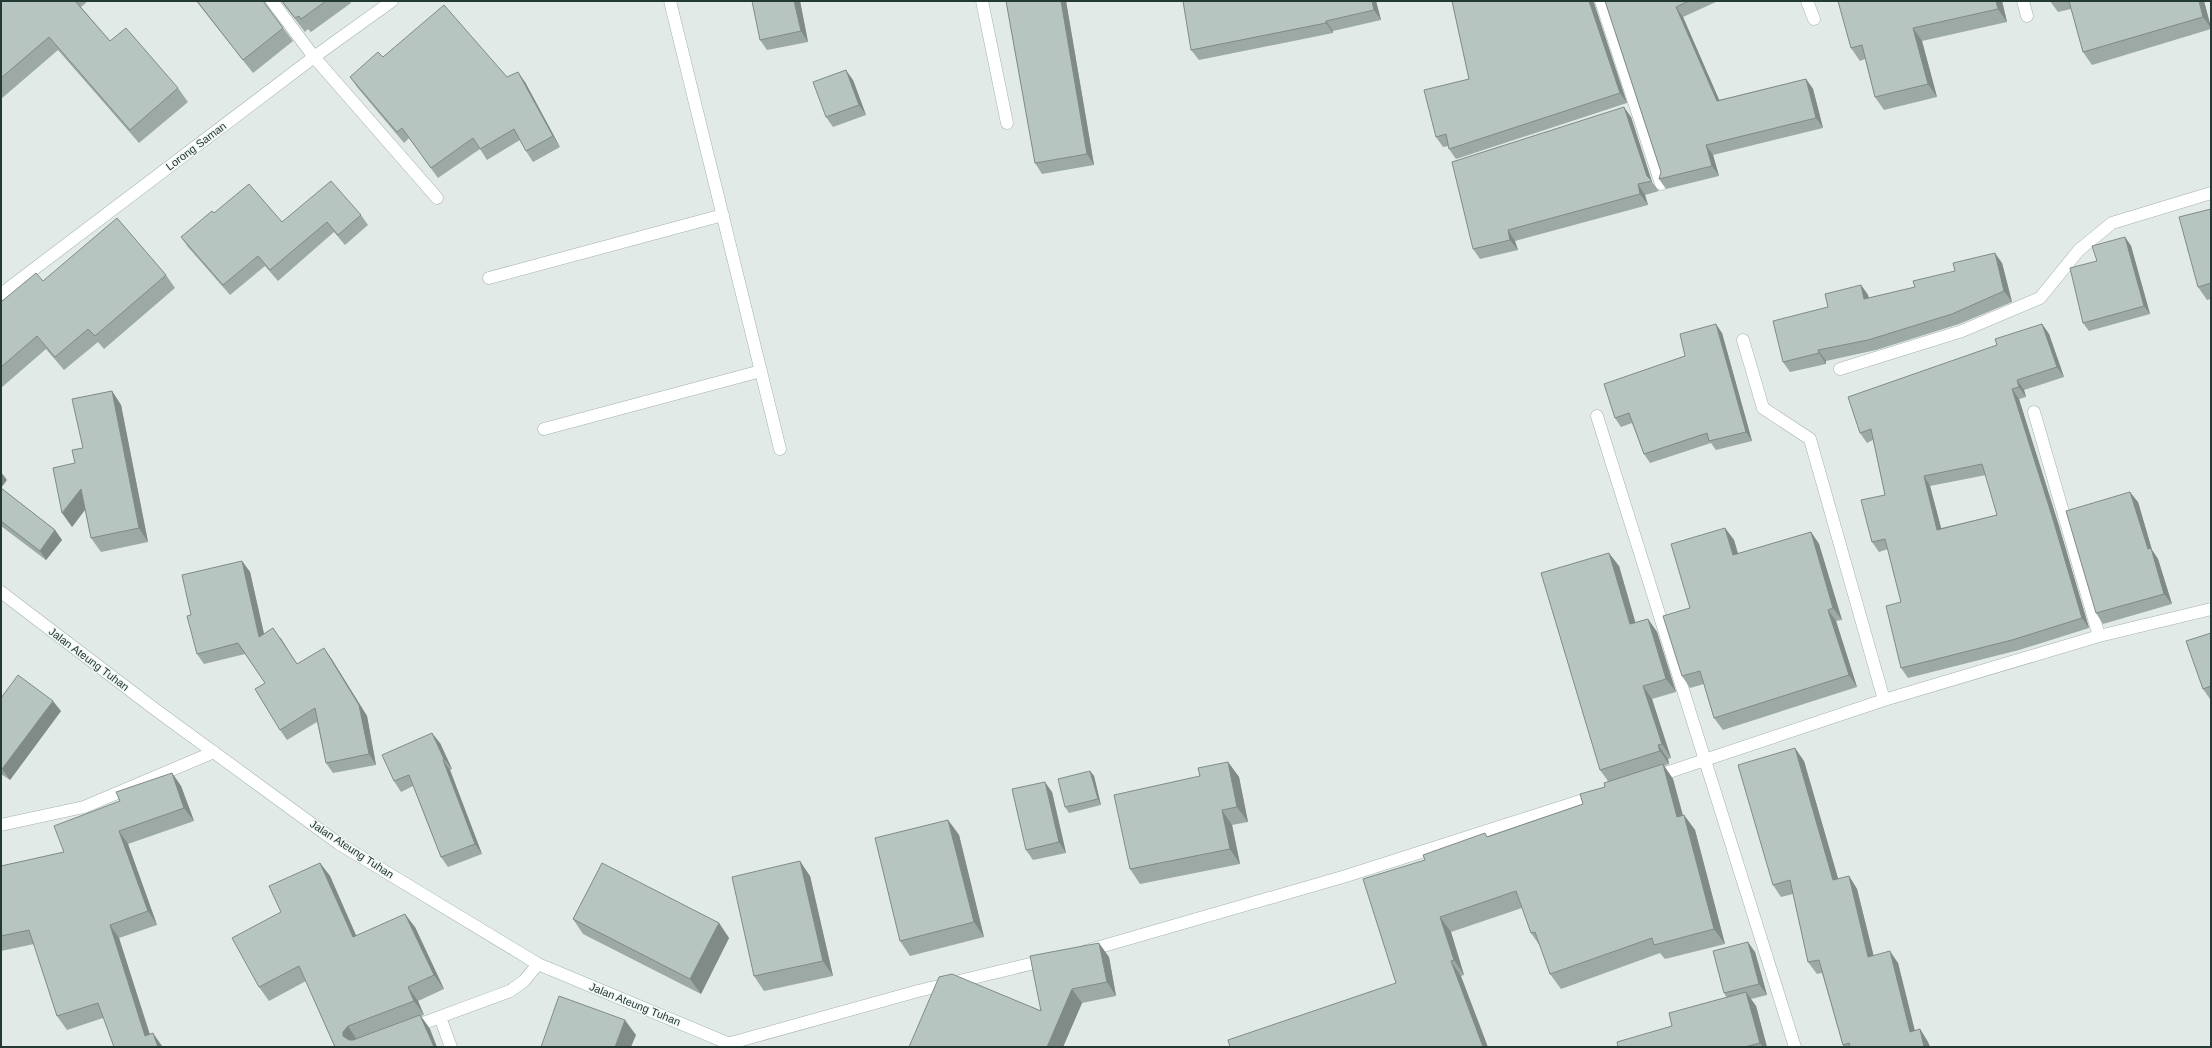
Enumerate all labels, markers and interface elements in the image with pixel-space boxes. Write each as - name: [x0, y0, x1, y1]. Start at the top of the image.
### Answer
- street label: Lorong Saman: [164, 119, 228, 173]
- street label: Jalan Ateung Tuhan: [47, 625, 131, 693]
- street label: Jalan Ateung Tuhan: [308, 817, 396, 881]
- street label: Jalan Ateung Tuhan: [588, 980, 682, 1028]

